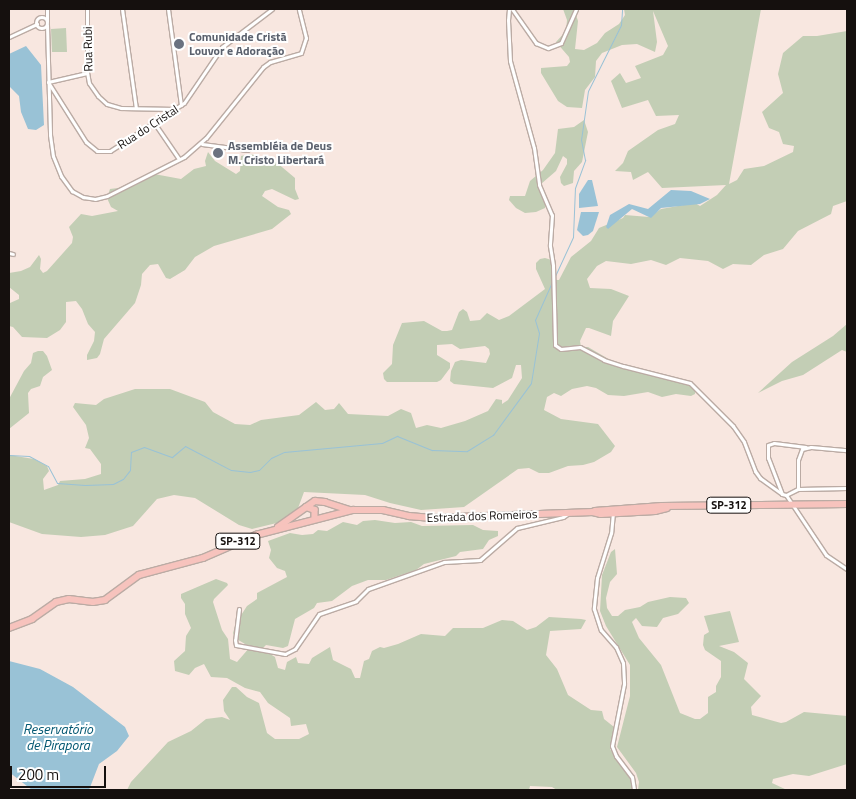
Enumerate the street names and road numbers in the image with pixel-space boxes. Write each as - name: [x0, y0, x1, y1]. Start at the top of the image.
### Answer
- street label: Rua Rubi: [80, 26, 96, 72]
- street label: Rua do Cristal: [115, 102, 181, 152]
- road number: SP-312: [705, 496, 753, 514]
- street label: Estrada dos Romeiros: [426, 507, 538, 525]
- road number: SP-312: [214, 532, 262, 550]

